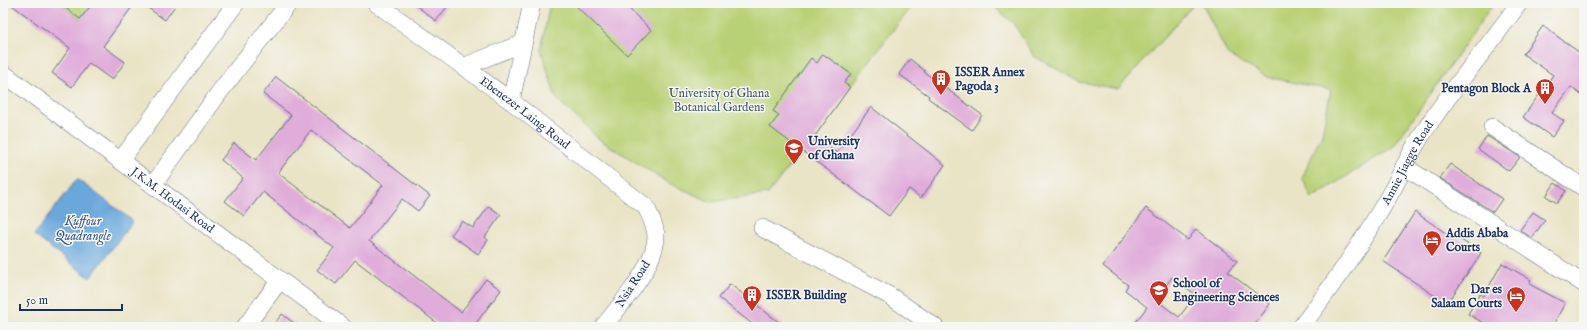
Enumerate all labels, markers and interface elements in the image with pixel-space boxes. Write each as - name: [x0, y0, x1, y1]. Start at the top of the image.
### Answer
- place label: ISSER Annex Pagoda 3: [955, 65, 1025, 95]
- building icon: ISSER Annex Pagoda 3: [930, 68, 952, 96]
- street label: Ebenezer Laing Road: [477, 73, 574, 152]
- building icon: Pentagon Block A: [1534, 77, 1556, 105]
- place label: Pentagon Block A: [1441, 81, 1532, 97]
- park label: University of Ghana Botanical Gardens: [669, 86, 770, 115]
- street label: Annie Jiagge Road: [1378, 117, 1437, 208]
- place label: University of Ghana: [807, 134, 861, 163]
- school or university icon: University of Ghana: [783, 137, 805, 165]
- street label: J.K.M. Hodasi Road: [126, 163, 218, 236]
- water label: Kuffour Quadrangle: [55, 213, 111, 246]
- place label: Addis Ababa Courts: [1445, 226, 1509, 255]
- hotel icon: Addis Ababa Courts: [1421, 229, 1443, 257]
- street label: Nsia Road: [612, 257, 654, 310]
- place label: School of Engineering Sciences: [1173, 276, 1280, 306]
- school or university icon: School of Engineering Sciences: [1148, 279, 1170, 307]
- place label: Dar es Salaam Courts: [1431, 282, 1503, 311]
- building icon: ISSER Building: [741, 284, 763, 312]
- hotel icon: Dar es Salaam Courts: [1505, 285, 1527, 313]
- scale bar: [20, 286, 122, 312]
- place label: ISSER Building: [766, 288, 847, 304]
- text: 50 m: [26, 293, 48, 308]

